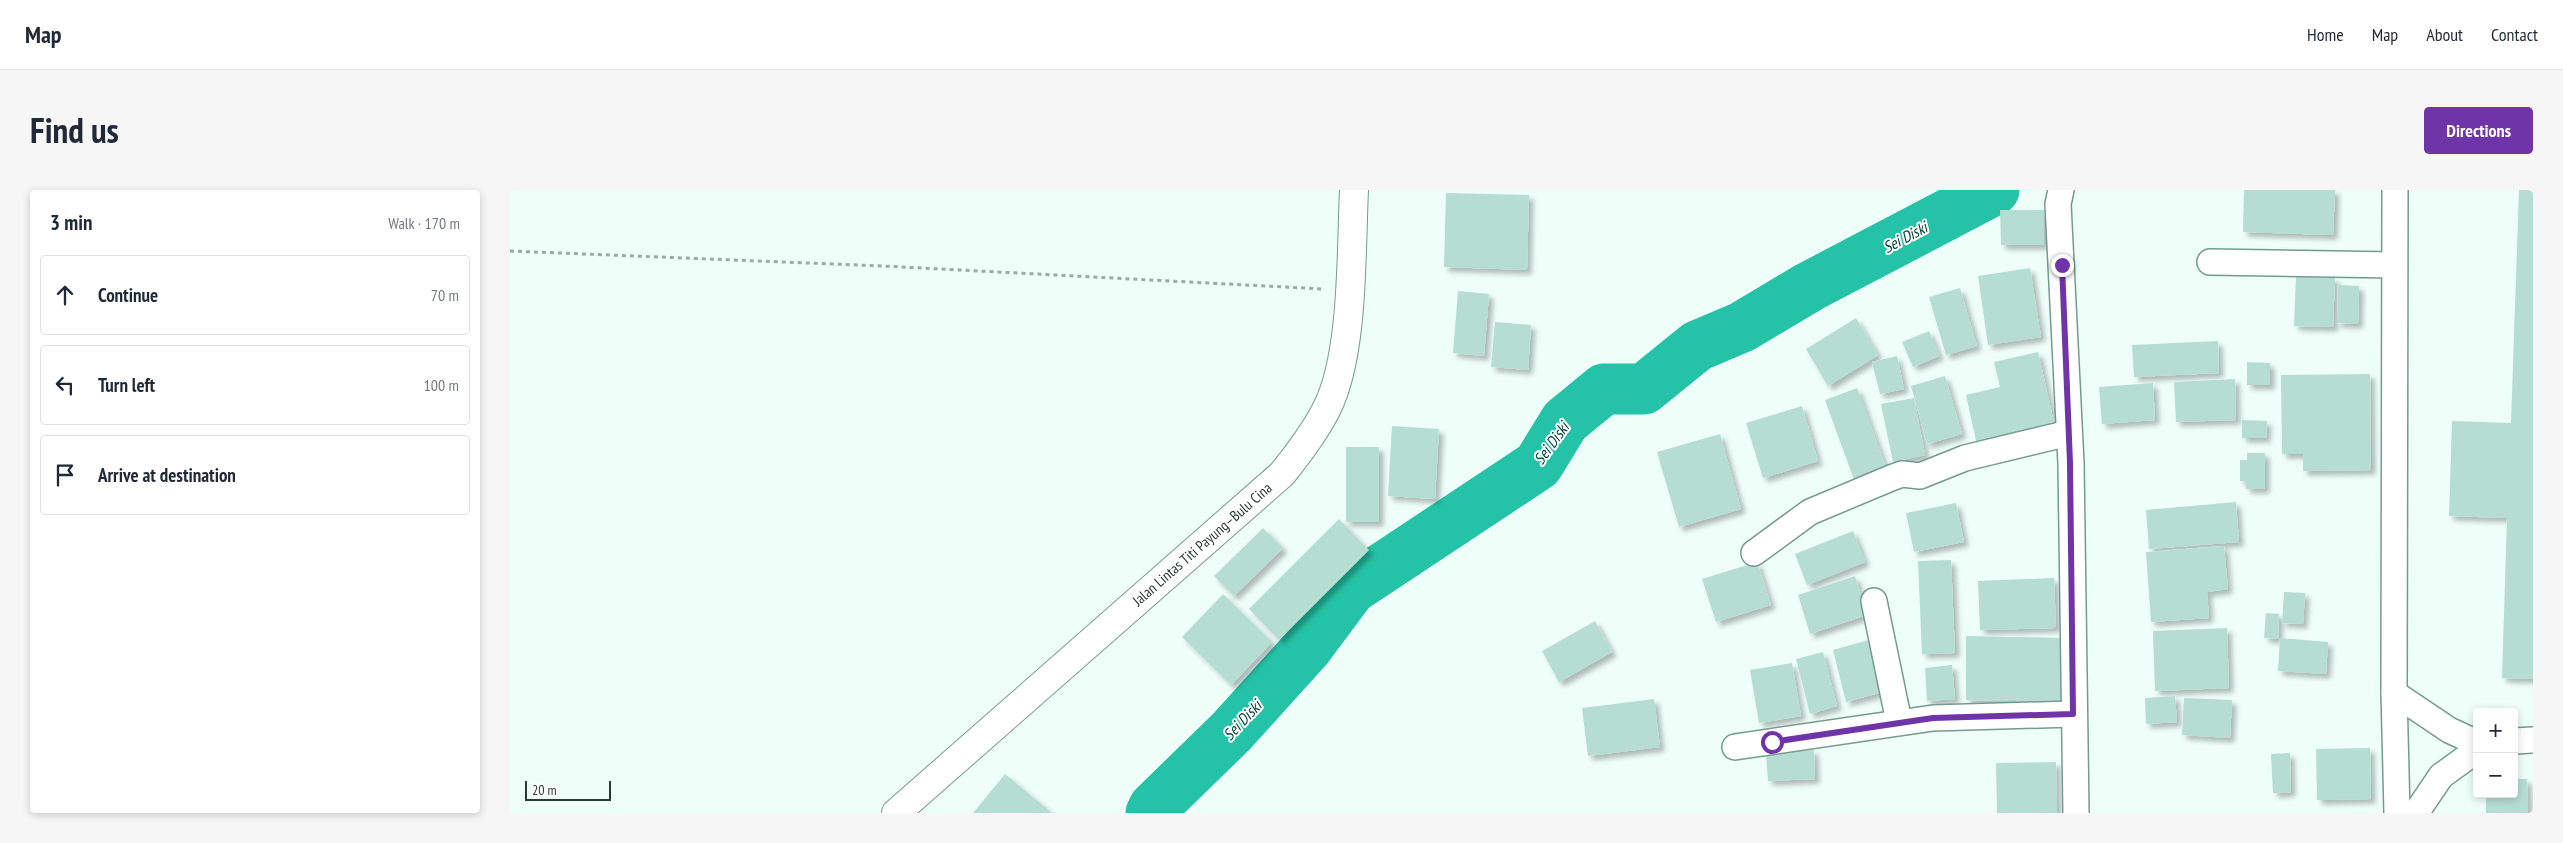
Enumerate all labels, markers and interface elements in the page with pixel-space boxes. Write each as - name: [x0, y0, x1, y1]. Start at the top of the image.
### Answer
- text: Map: [25, 19, 62, 50]
- text: Home: [2307, 23, 2344, 46]
- text: Map: [2372, 23, 2398, 46]
- text: About: [2426, 23, 2463, 46]
- text: Contact: [2491, 23, 2538, 46]
- text: Find us: [30, 107, 119, 153]
- button: Directions: [2424, 107, 2533, 154]
- text: 3 min: [50, 209, 92, 236]
- text: Walk · 170 m: [388, 213, 460, 233]
- water label: Sei Diski: [1879, 216, 1933, 257]
- route end: [2051, 254, 2074, 277]
- icon: ahead: [51, 281, 79, 309]
- text: Continue: [98, 283, 158, 307]
- text: 70 m: [431, 285, 459, 305]
- icon: left: [51, 371, 79, 399]
- text: Turn left: [98, 373, 155, 397]
- text: 100 m: [424, 375, 459, 395]
- water label: Sei Diski: [1529, 416, 1574, 468]
- icon: arrive: [51, 461, 79, 489]
- text: Arrive at destination: [98, 463, 236, 487]
- street label: Jalan Lintas Titi Payung–Bulu Cina: [1128, 478, 1276, 610]
- water label: Sei Diski: [1219, 694, 1267, 744]
- map controls: [2473, 708, 2518, 798]
- button: +: [2473, 708, 2518, 753]
- route start: [1761, 731, 1784, 754]
- button: −: [2473, 753, 2518, 798]
- scale bar: [525, 778, 611, 801]
- text: 20 m: [532, 781, 557, 799]

